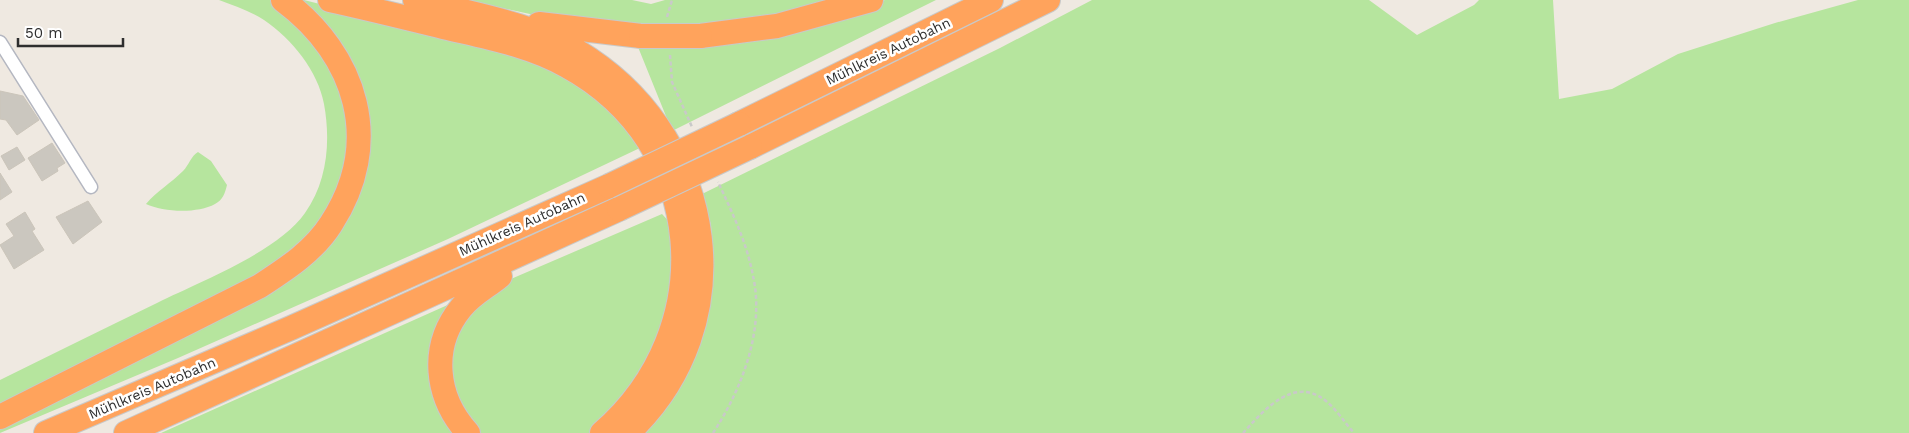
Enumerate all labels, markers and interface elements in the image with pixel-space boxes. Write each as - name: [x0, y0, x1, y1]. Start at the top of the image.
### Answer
- street label: Mühlkreis Autobahn: [823, 14, 953, 88]
- scale bar: [18, 15, 122, 47]
- text: 50 m: [25, 24, 62, 42]
- street label: Mühlkreis Autobahn: [456, 189, 588, 259]
- street label: Mühlkreis Autobahn: [86, 354, 218, 422]

